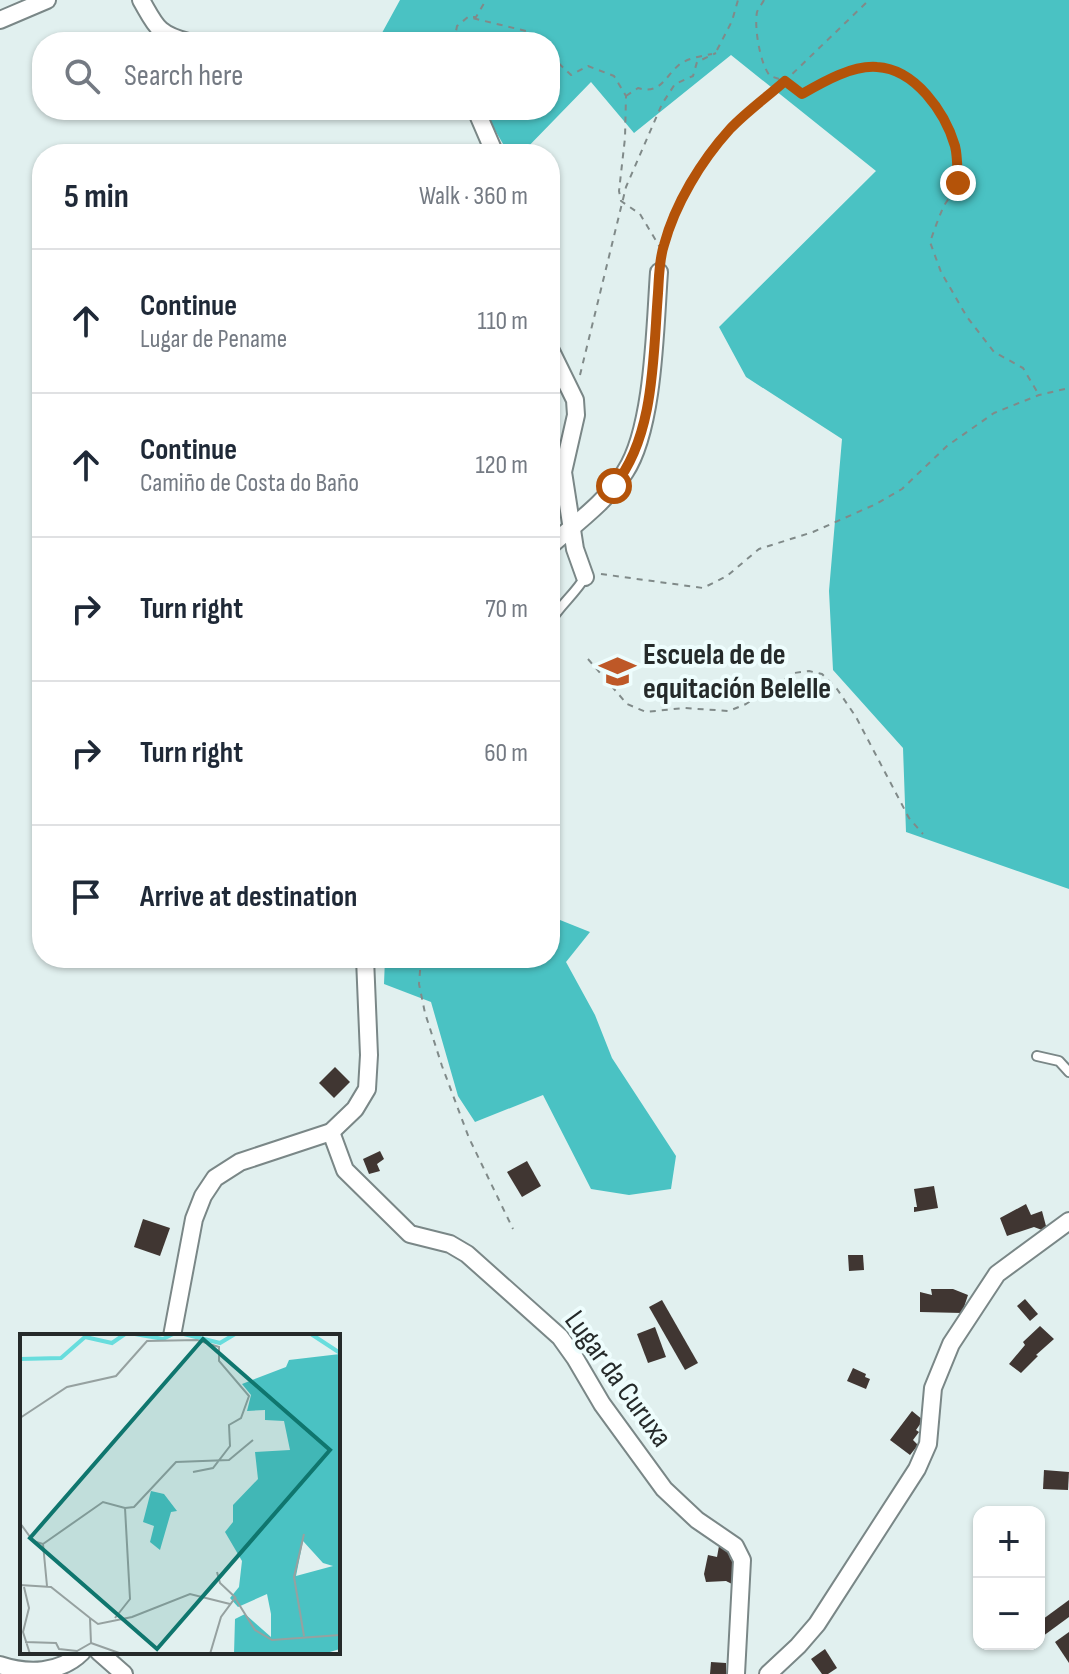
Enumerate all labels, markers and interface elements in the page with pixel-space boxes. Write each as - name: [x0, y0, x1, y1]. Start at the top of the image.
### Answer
- search box: [32, 32, 560, 120]
- icon: search: [60, 54, 104, 98]
- text: Search here: [124, 58, 243, 94]
- route end: [940, 165, 976, 201]
- text: 5 min: [64, 176, 129, 217]
- text: Walk · 360 m: [419, 181, 528, 212]
- text: Continue: [140, 288, 237, 324]
- icon: ahead: [64, 299, 108, 343]
- text: 110 m: [477, 306, 528, 337]
- text: Lugar de Pename: [140, 324, 287, 355]
- text: Continue: [140, 432, 237, 468]
- icon: ahead: [64, 443, 108, 487]
- text: 120 m: [475, 450, 528, 481]
- text: Camiño de Costa do Baño: [140, 468, 359, 499]
- route start: [596, 468, 632, 504]
- icon: right: [64, 587, 108, 631]
- text: Turn right: [140, 591, 243, 627]
- text: 70 m: [485, 594, 528, 625]
- place label: Escuela de de equitación Belelle: [643, 637, 831, 707]
- school or university icon: Escuela de de equitación Belelle: [598, 653, 636, 691]
- icon: right: [64, 731, 108, 775]
- text: Turn right: [140, 735, 243, 771]
- text: 60 m: [484, 738, 528, 769]
- icon: arrive: [64, 875, 108, 919]
- text: Arrive at destination: [140, 879, 357, 915]
- street label: Lugar da Curuxa: [557, 1304, 679, 1454]
- inset map: [20, 1334, 340, 1654]
- map controls: [973, 1506, 1045, 1650]
- button: +: [973, 1506, 1045, 1578]
- button: −: [973, 1578, 1045, 1650]

